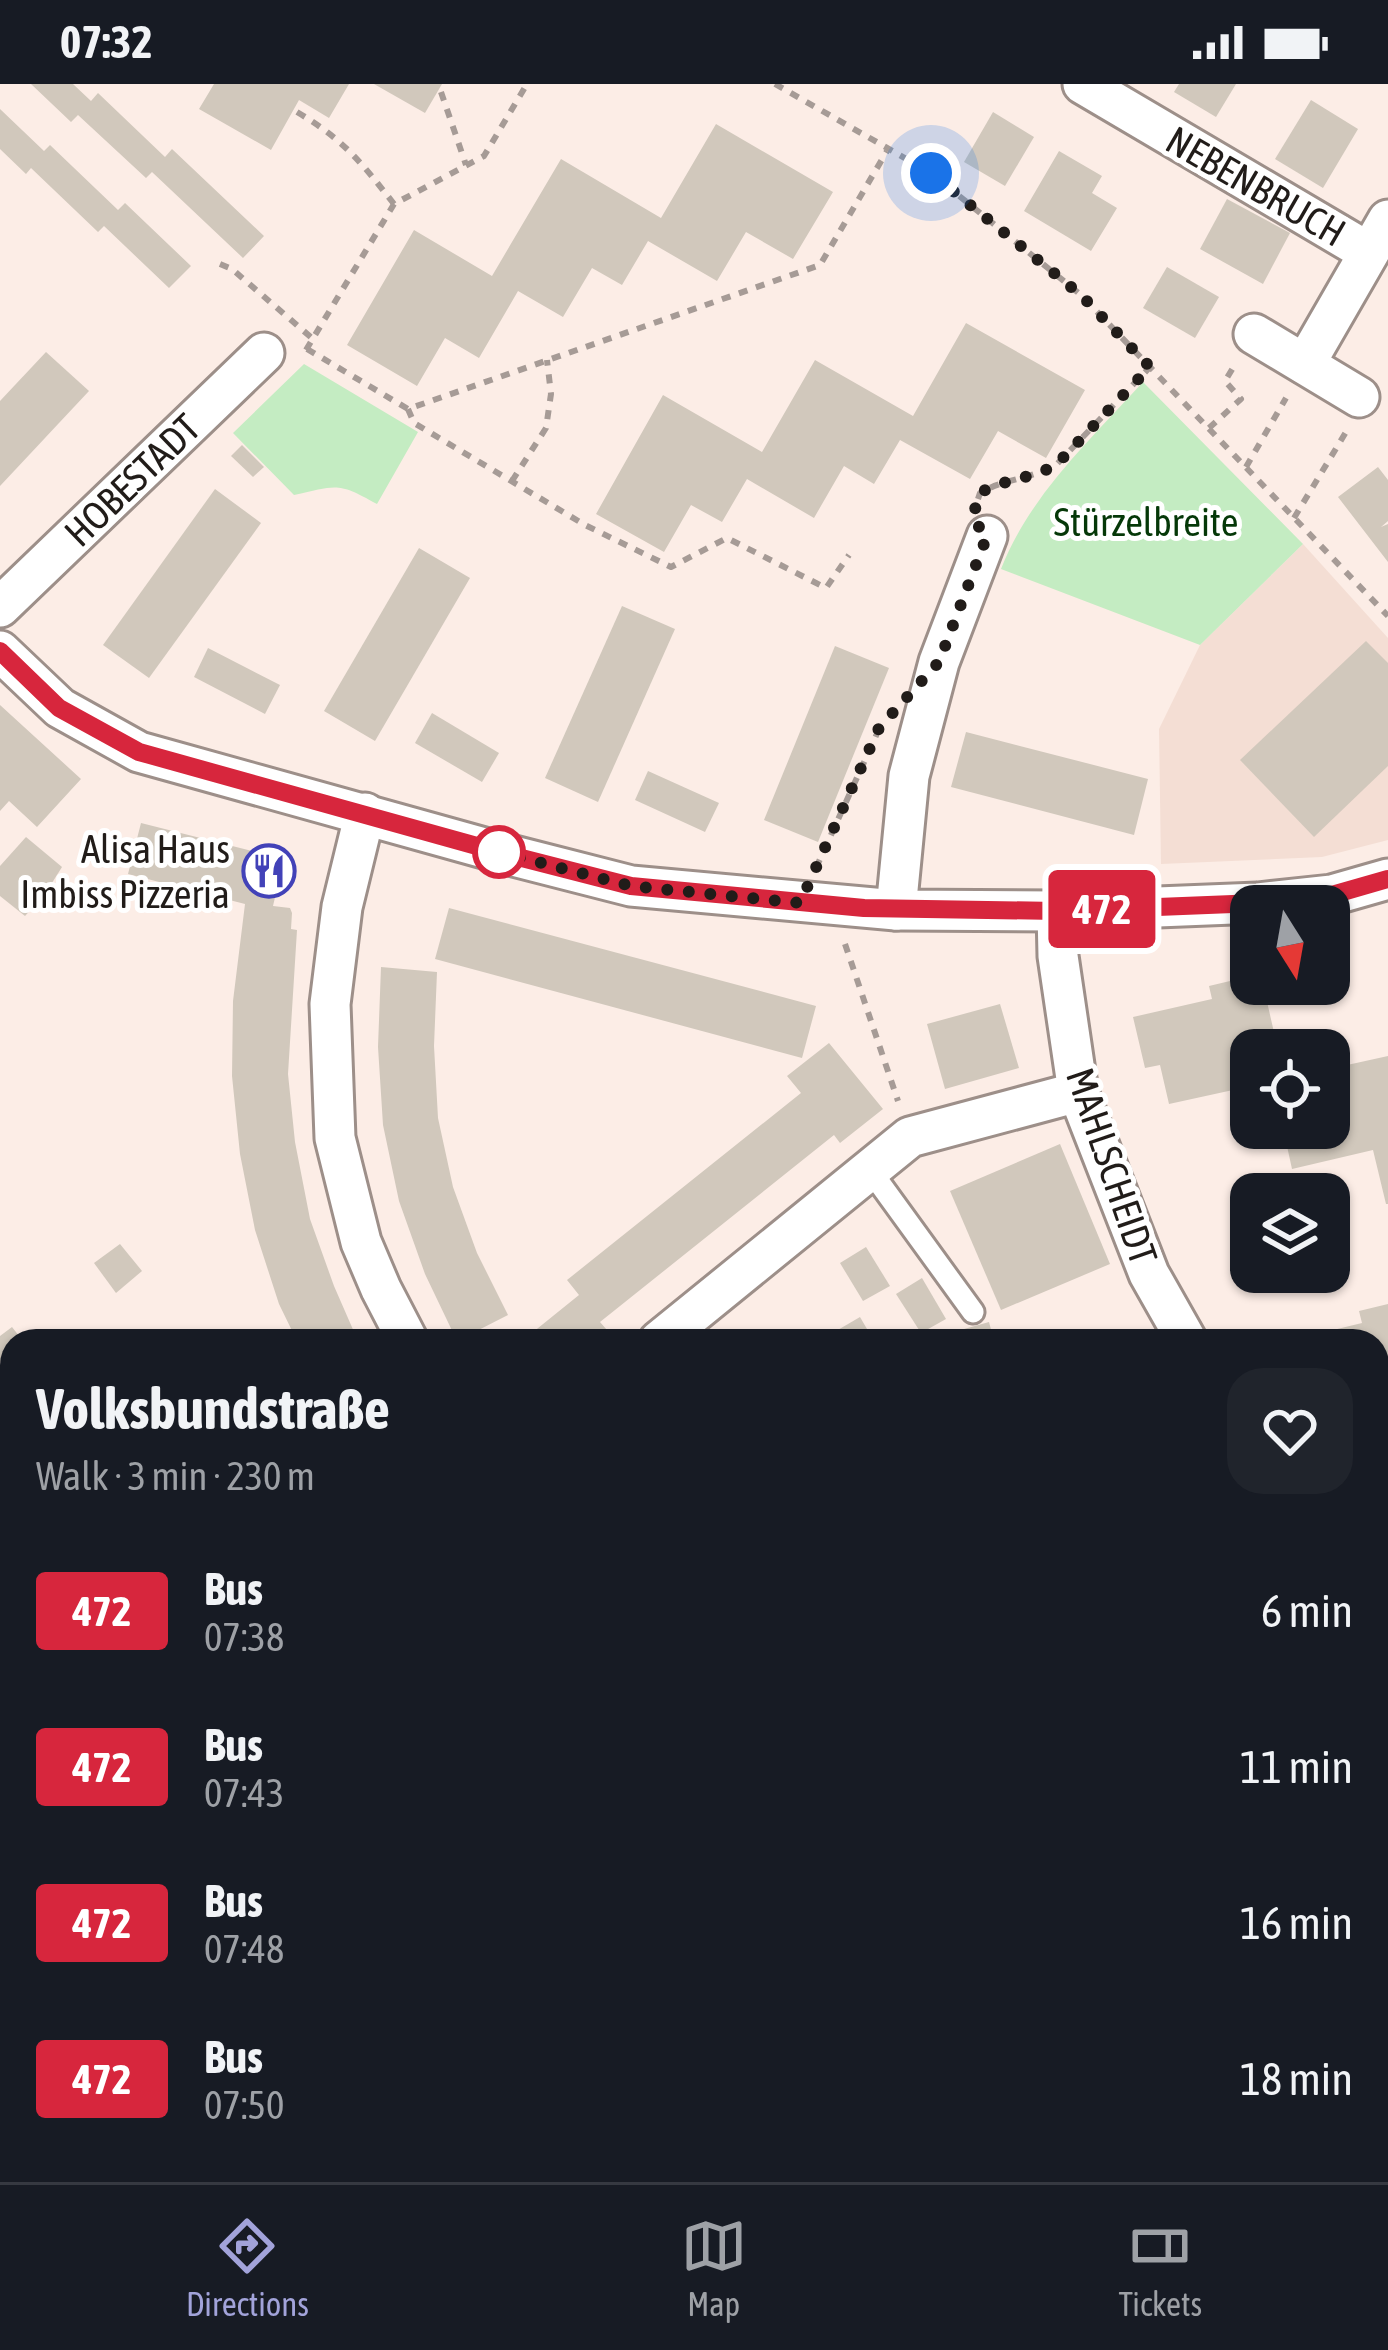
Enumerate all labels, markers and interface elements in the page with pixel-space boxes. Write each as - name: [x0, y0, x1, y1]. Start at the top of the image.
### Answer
- text: 07:32: [60, 16, 153, 68]
- street label: NEBENBRUCH: [1159, 117, 1353, 255]
- your location: [901, 143, 961, 203]
- street label: HOBESTADT: [56, 405, 208, 555]
- park label: Stürzelbreite: [1054, 500, 1238, 544]
- place label: Alisa Haus Imbiss Pizzeria: [20, 827, 230, 916]
- unlabelled marker: [474, 827, 524, 877]
- restaurant icon: Alisa Haus Imbiss Pizzeria: [241, 843, 297, 899]
- line badge: 472: [1033, 870, 1171, 948]
- text: 472: [1072, 885, 1132, 933]
- north arrow: [1230, 885, 1350, 1005]
- map controls: [1230, 885, 1350, 1293]
- button: locate: [1230, 1029, 1350, 1149]
- street label: MAHLSCHEIDT: [1058, 1062, 1166, 1270]
- button: layers: [1230, 1173, 1350, 1293]
- button: heart: [1227, 1368, 1353, 1494]
- text: Volksbundstraße: [36, 1376, 390, 1441]
- text: Walk · 3 min · 230 m: [36, 1454, 315, 1498]
- text: Bus: [204, 1563, 263, 1615]
- text: 6 min: [1261, 1585, 1353, 1637]
- text: 472: [72, 1587, 132, 1635]
- text: 07:38: [204, 1615, 284, 1659]
- text: Bus: [204, 1719, 263, 1771]
- text: 11 min: [1240, 1741, 1353, 1793]
- text: 472: [72, 1743, 132, 1791]
- text: 07:43: [204, 1771, 284, 1815]
- text: Bus: [204, 1875, 263, 1927]
- text: 16 min: [1240, 1897, 1353, 1949]
- text: 472: [72, 1899, 132, 1947]
- text: 07:48: [204, 1927, 284, 1971]
- text: Bus: [204, 2031, 263, 2083]
- text: 18 min: [1240, 2053, 1353, 2105]
- text: 472: [72, 2055, 132, 2103]
- text: 07:50: [204, 2083, 284, 2127]
- tab: Directions: [186, 2213, 309, 2323]
- tab: Map: [681, 2213, 747, 2323]
- tab: Tickets: [1118, 2213, 1202, 2323]

